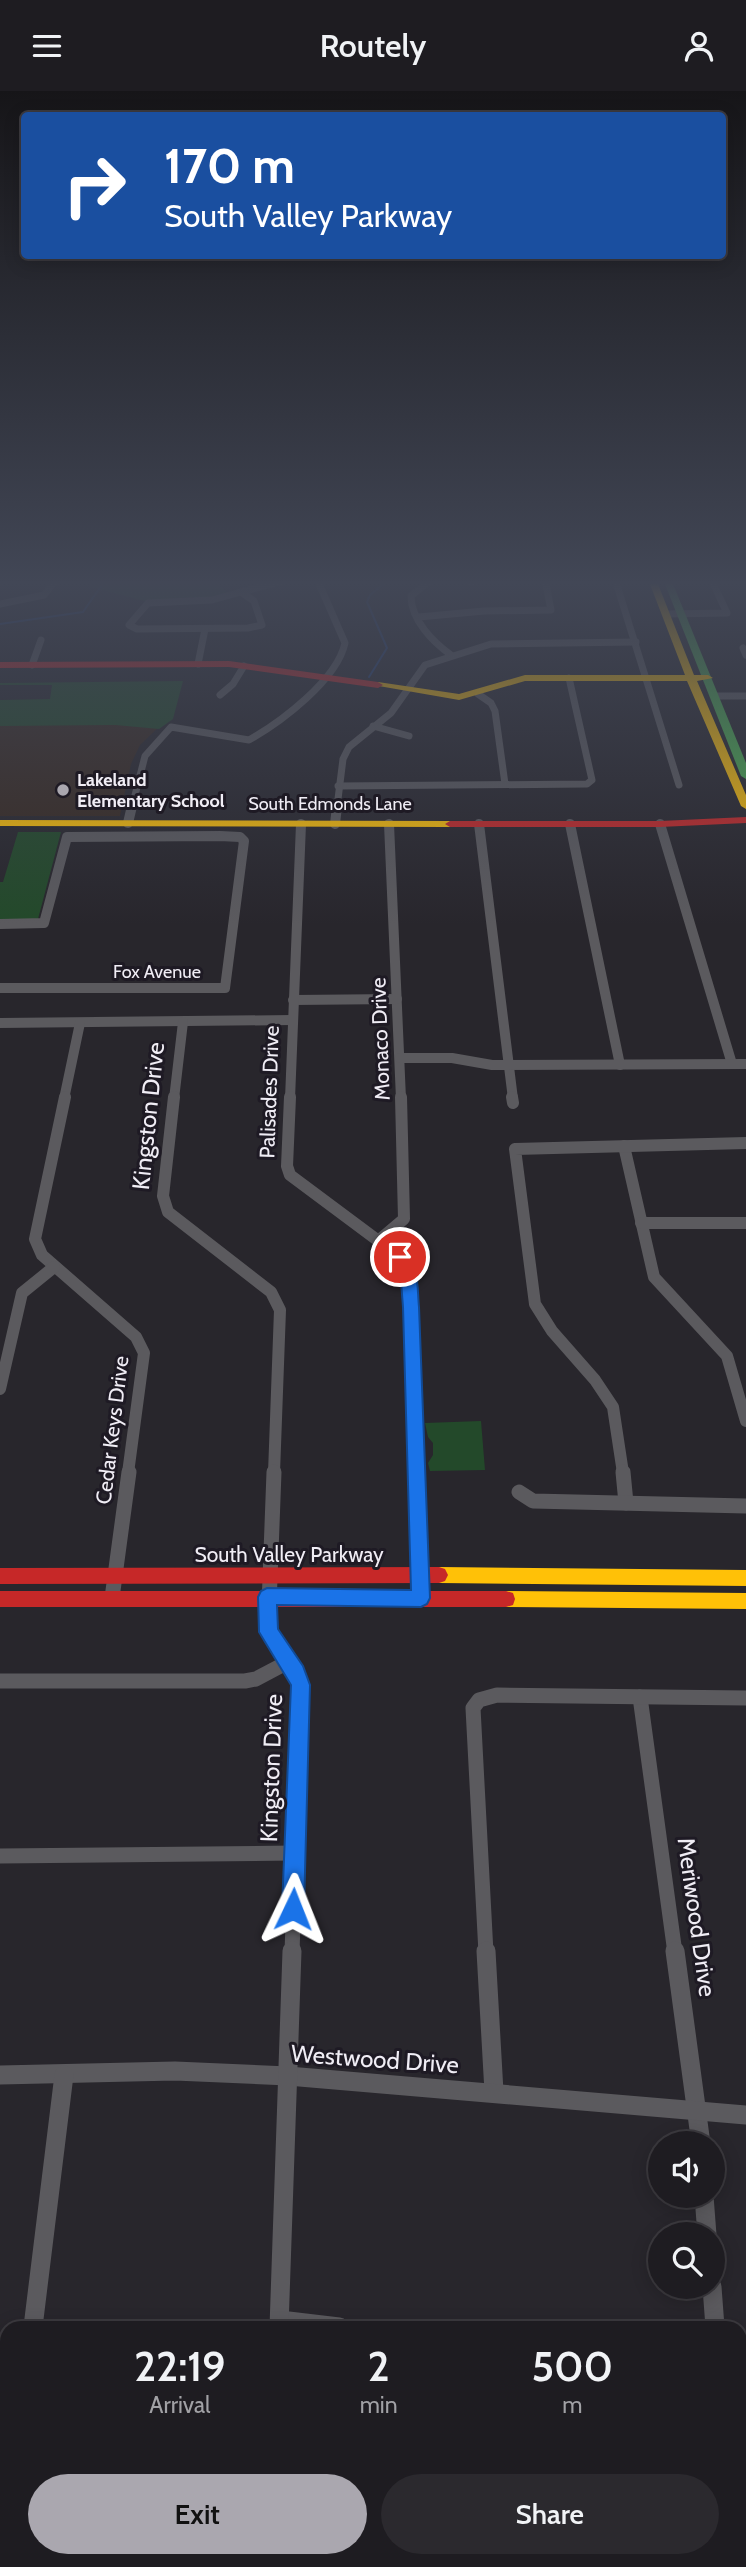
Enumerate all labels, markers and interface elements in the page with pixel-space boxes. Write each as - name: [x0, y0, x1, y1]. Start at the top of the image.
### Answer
- text: Routely: [320, 26, 426, 65]
- icon: menu: [28, 27, 66, 65]
- icon: person: [680, 27, 718, 65]
- text: 170 m: [164, 136, 295, 195]
- icon: right: [49, 140, 140, 231]
- text: South Valley Parkway: [164, 196, 452, 235]
- place label: Lakeland Elementary School: [77, 769, 225, 812]
- marker: Lakeland Elementary School: [55, 782, 71, 798]
- street label: South Edmonds Lane: [248, 793, 412, 815]
- street label: Fox Avenue: [113, 961, 201, 983]
- street label: Monaco Drive: [365, 977, 395, 1101]
- street label: Palisades Drive: [254, 1025, 284, 1159]
- street label: Kingston Drive: [126, 1041, 170, 1191]
- pin: [370, 1227, 430, 1287]
- icon: arrive: [381, 1238, 419, 1276]
- street label: Cedar Keys Drive: [90, 1354, 134, 1506]
- street label: South Valley Parkway: [194, 1542, 384, 1567]
- street label: Kingston Drive: [254, 1693, 288, 1843]
- street label: Meriwood Drive: [671, 1836, 723, 1998]
- position arrow: [256, 1872, 330, 1946]
- street label: Westwood Drive: [290, 2039, 460, 2079]
- map controls: [648, 2131, 725, 2299]
- button: sound: [648, 2131, 725, 2208]
- button: search: [648, 2222, 725, 2299]
- text: 22:19: [134, 2340, 226, 2392]
- text: 2: [368, 2340, 390, 2392]
- text: 500: [531, 2340, 613, 2392]
- text: Arrival: [149, 2391, 210, 2419]
- text: min: [360, 2391, 398, 2419]
- text: m: [562, 2391, 582, 2419]
- button: Exit: [28, 2474, 367, 2554]
- button: Share: [381, 2474, 719, 2554]

